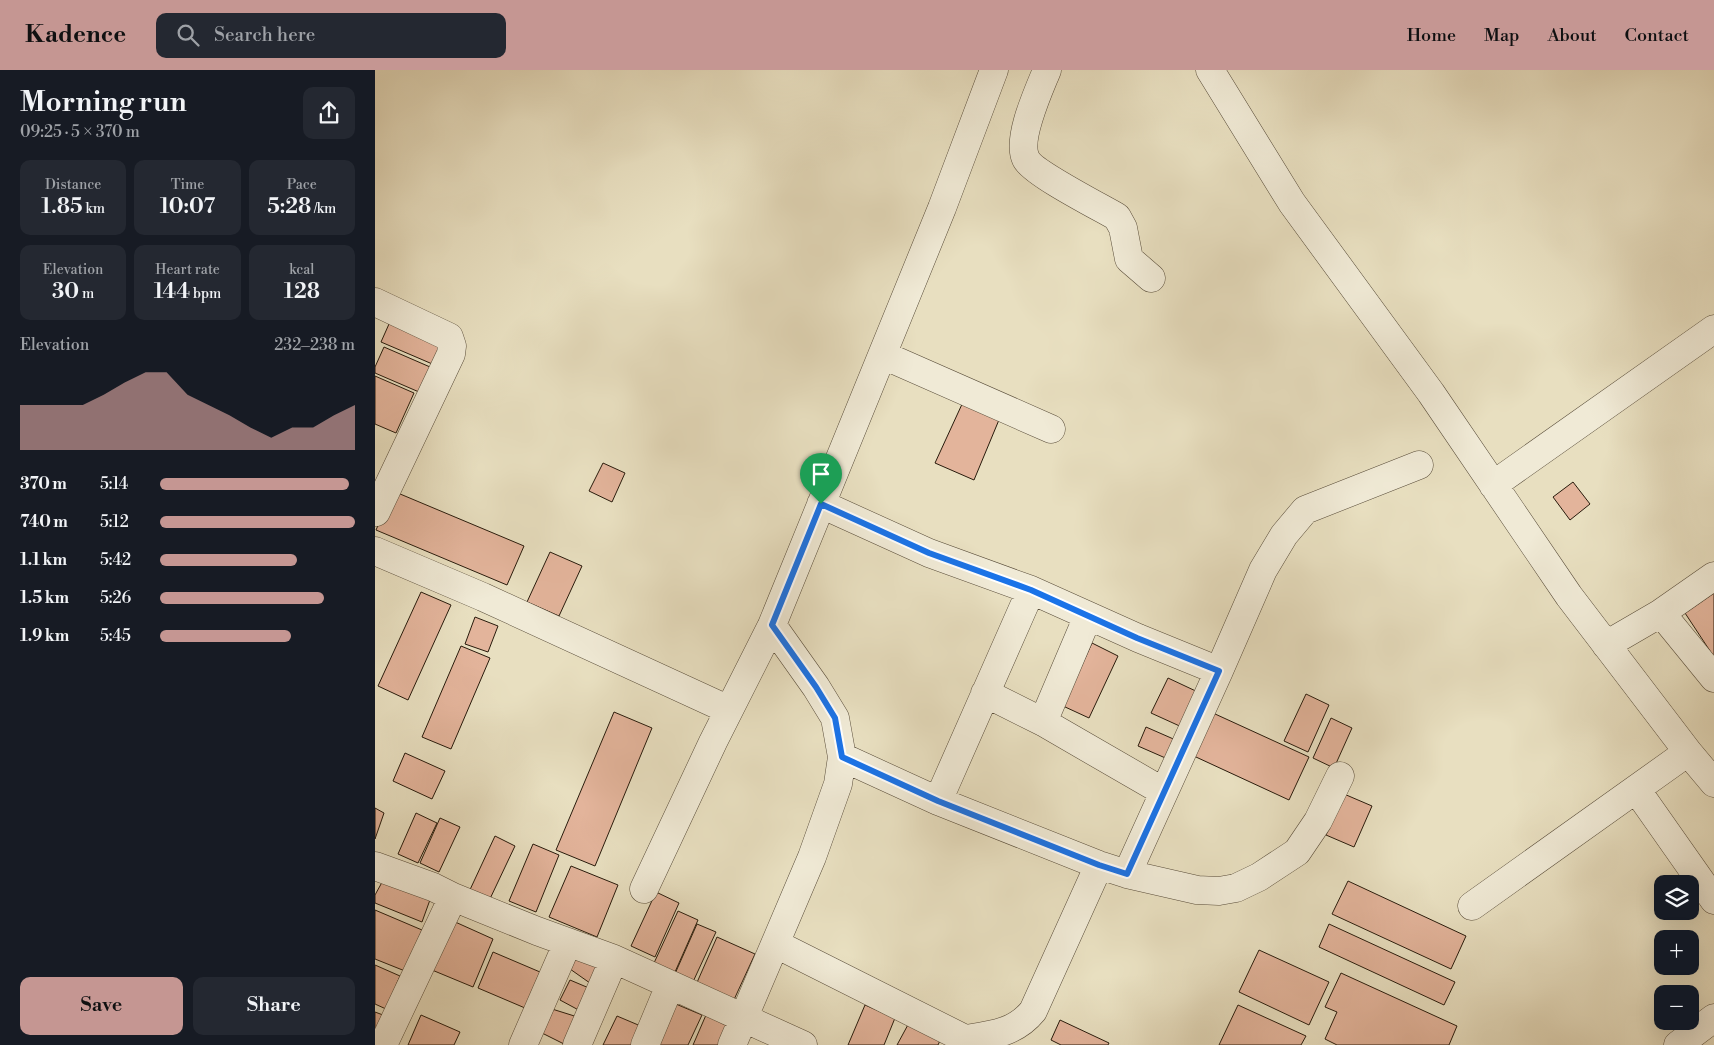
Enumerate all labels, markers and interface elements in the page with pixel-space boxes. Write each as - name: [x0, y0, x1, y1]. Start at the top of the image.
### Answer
- search box: [156, 13, 506, 58]
- text: Kadence: [25, 20, 126, 50]
- icon: search: [174, 21, 202, 49]
- text: Search here: [214, 23, 315, 47]
- text: Home: [1407, 24, 1456, 47]
- text: Map: [1484, 24, 1520, 47]
- text: About: [1548, 24, 1597, 47]
- text: Contact: [1625, 24, 1689, 47]
- text: Morning run: [20, 85, 187, 120]
- button: share: [303, 87, 355, 139]
- text: 09:25 · 5 × 370 m: [20, 122, 140, 142]
- text: Distance: [45, 176, 101, 194]
- text: Time: [171, 176, 204, 194]
- text: Pace: [287, 176, 317, 194]
- text: 1.85: [41, 194, 83, 220]
- text: 10:07: [160, 194, 215, 220]
- text: 5:28: [267, 194, 311, 220]
- text: km: [83, 200, 105, 218]
- text: /km: [311, 200, 336, 218]
- text: Elevation: [43, 261, 103, 279]
- text: Heart rate: [155, 261, 220, 279]
- text: kcal: [289, 261, 315, 279]
- text: 30: [52, 279, 79, 305]
- text: 144: [154, 279, 190, 305]
- text: 128: [284, 279, 320, 305]
- text: m: [79, 285, 94, 303]
- text: bpm: [190, 285, 221, 303]
- text: Elevation: [20, 335, 89, 355]
- text: 232–238 m: [274, 335, 355, 355]
- pin: [800, 453, 842, 504]
- icon: arrive: [807, 460, 835, 488]
- text: 370 m: [20, 474, 67, 494]
- text: 5:14: [100, 474, 128, 494]
- text: 740 m: [20, 512, 68, 532]
- text: 5:12: [100, 512, 129, 532]
- text: 1.1 km: [20, 550, 67, 570]
- text: 5:42: [100, 550, 131, 570]
- text: 1.5 km: [20, 588, 69, 608]
- text: 5:26: [100, 588, 131, 608]
- text: 1.9 km: [20, 626, 69, 646]
- text: 5:45: [100, 626, 131, 646]
- map controls: [1654, 875, 1699, 1030]
- button: layers: [1654, 875, 1699, 920]
- button: +: [1654, 930, 1699, 975]
- button: Save: [20, 977, 183, 1035]
- button: Share: [193, 977, 355, 1035]
- button: −: [1654, 985, 1699, 1030]

